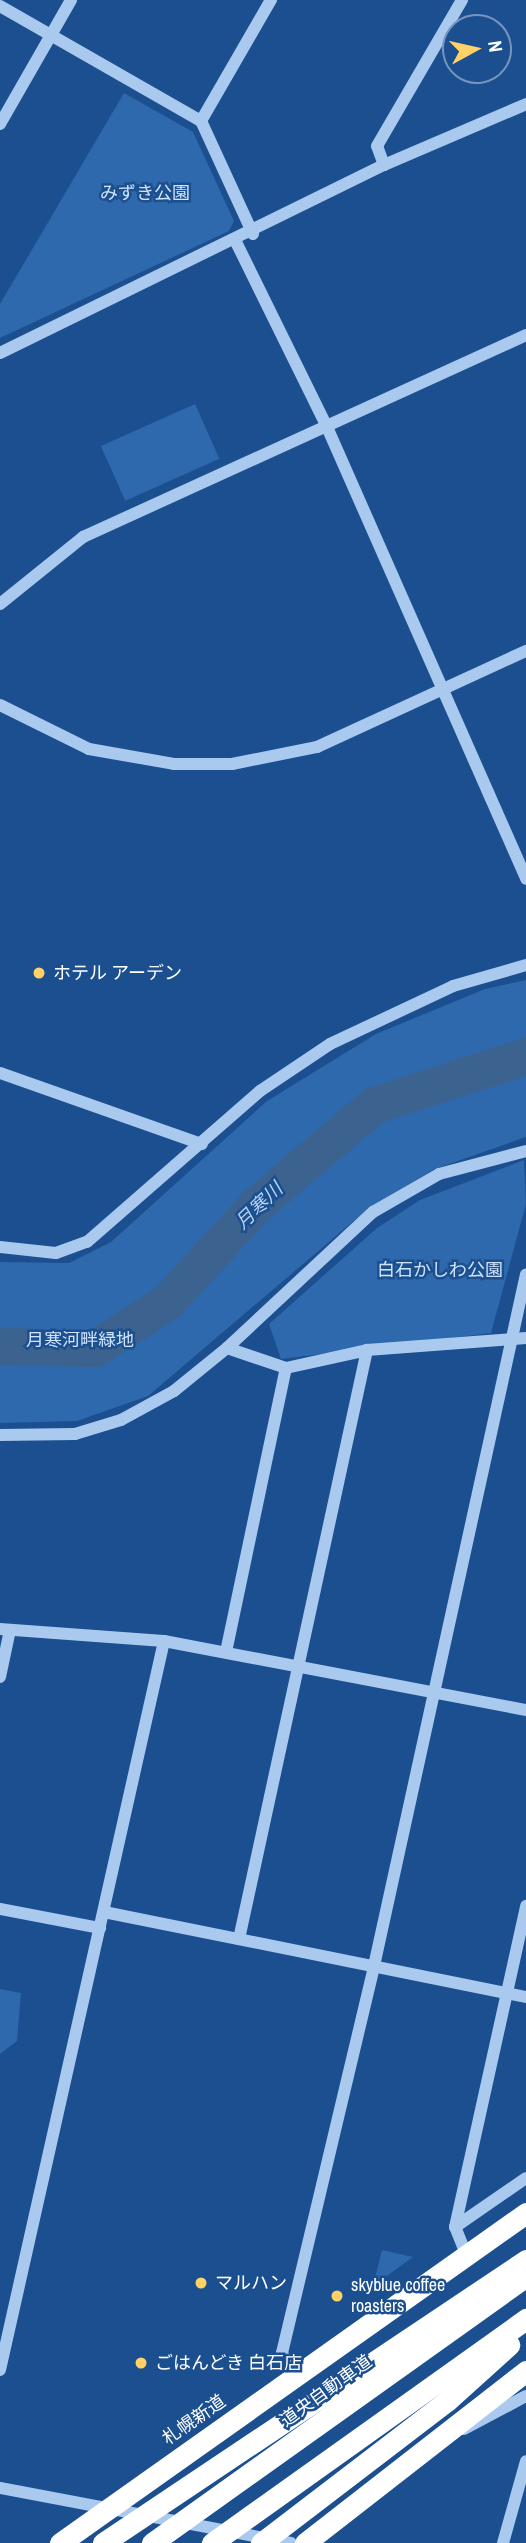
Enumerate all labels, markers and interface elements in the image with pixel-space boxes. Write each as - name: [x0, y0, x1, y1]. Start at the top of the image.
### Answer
- north arrow: [442, 14, 512, 84]
- text: N: [482, 39, 509, 54]
- park label: みずき公園: [100, 182, 190, 204]
- place label: ホテル アーデン: [53, 962, 182, 984]
- marker: ホテル アーデン: [31, 965, 47, 981]
- water label: 月寒川: [231, 1178, 287, 1234]
- park label: 白石かしわ公園: [377, 1259, 503, 1281]
- park label: 月寒河畔緑地: [26, 1329, 134, 1351]
- place label: マルハン: [215, 2272, 287, 2294]
- marker: マルハン: [193, 2275, 209, 2291]
- place label: skyblue coffee roasters: [351, 2275, 445, 2318]
- marker: skyblue coffee roasters: [329, 2288, 345, 2304]
- street label: 道央自動車道: [276, 2351, 376, 2431]
- place label: ごはんどき 白石店: [155, 2352, 303, 2374]
- marker: ごはんどき 白石店: [133, 2355, 149, 2371]
- street label: 札幌新道: [158, 2391, 230, 2449]

